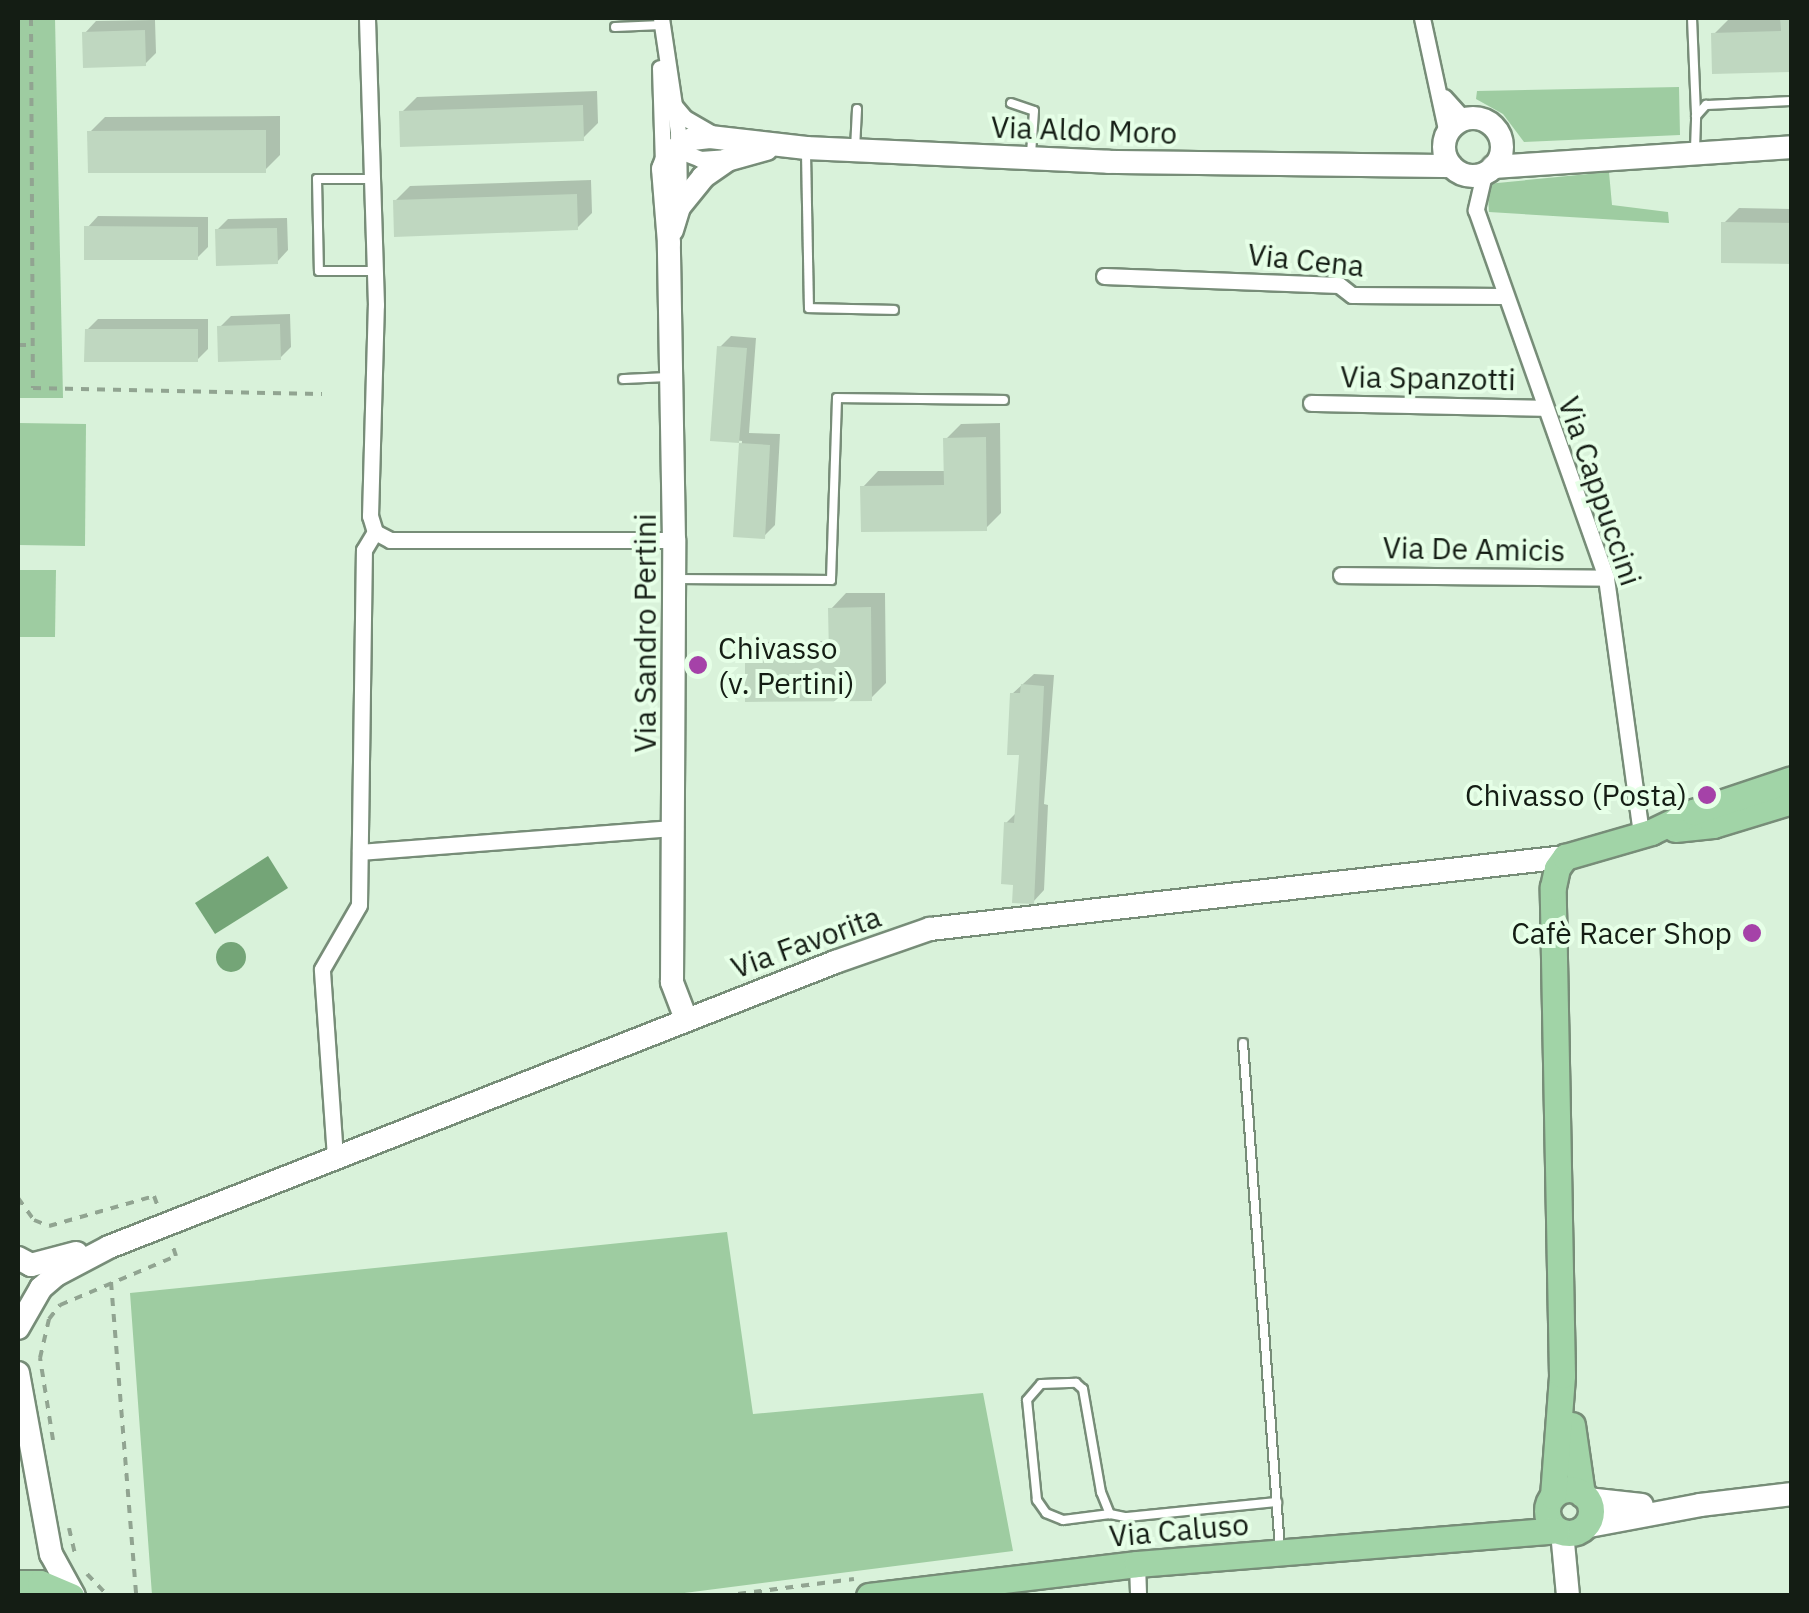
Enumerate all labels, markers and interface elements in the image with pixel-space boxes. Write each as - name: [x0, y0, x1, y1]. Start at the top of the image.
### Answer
- street label: Via Aldo Moro: [990, 109, 1178, 151]
- street label: Via Cena: [1246, 236, 1366, 284]
- street label: Via Spanzotti: [1340, 358, 1516, 398]
- street label: Via Cappuccini: [1551, 392, 1649, 590]
- street label: Via Sandro Pertini: [627, 513, 663, 753]
- street label: Via De Amicis: [1382, 529, 1566, 569]
- place label: Chivasso (v. Pertini): [718, 630, 854, 700]
- marker: Chivasso (v. Pertini): [687, 654, 709, 676]
- place label: Chivasso (Posta): [1465, 777, 1687, 813]
- marker: Chivasso (Posta): [1696, 784, 1718, 806]
- street label: Via Favorita: [726, 898, 886, 986]
- place label: Cafè Racer Shop: [1511, 915, 1732, 951]
- marker: Cafè Racer Shop: [1741, 922, 1763, 944]
- street label: Via Caluso: [1108, 1506, 1250, 1554]

